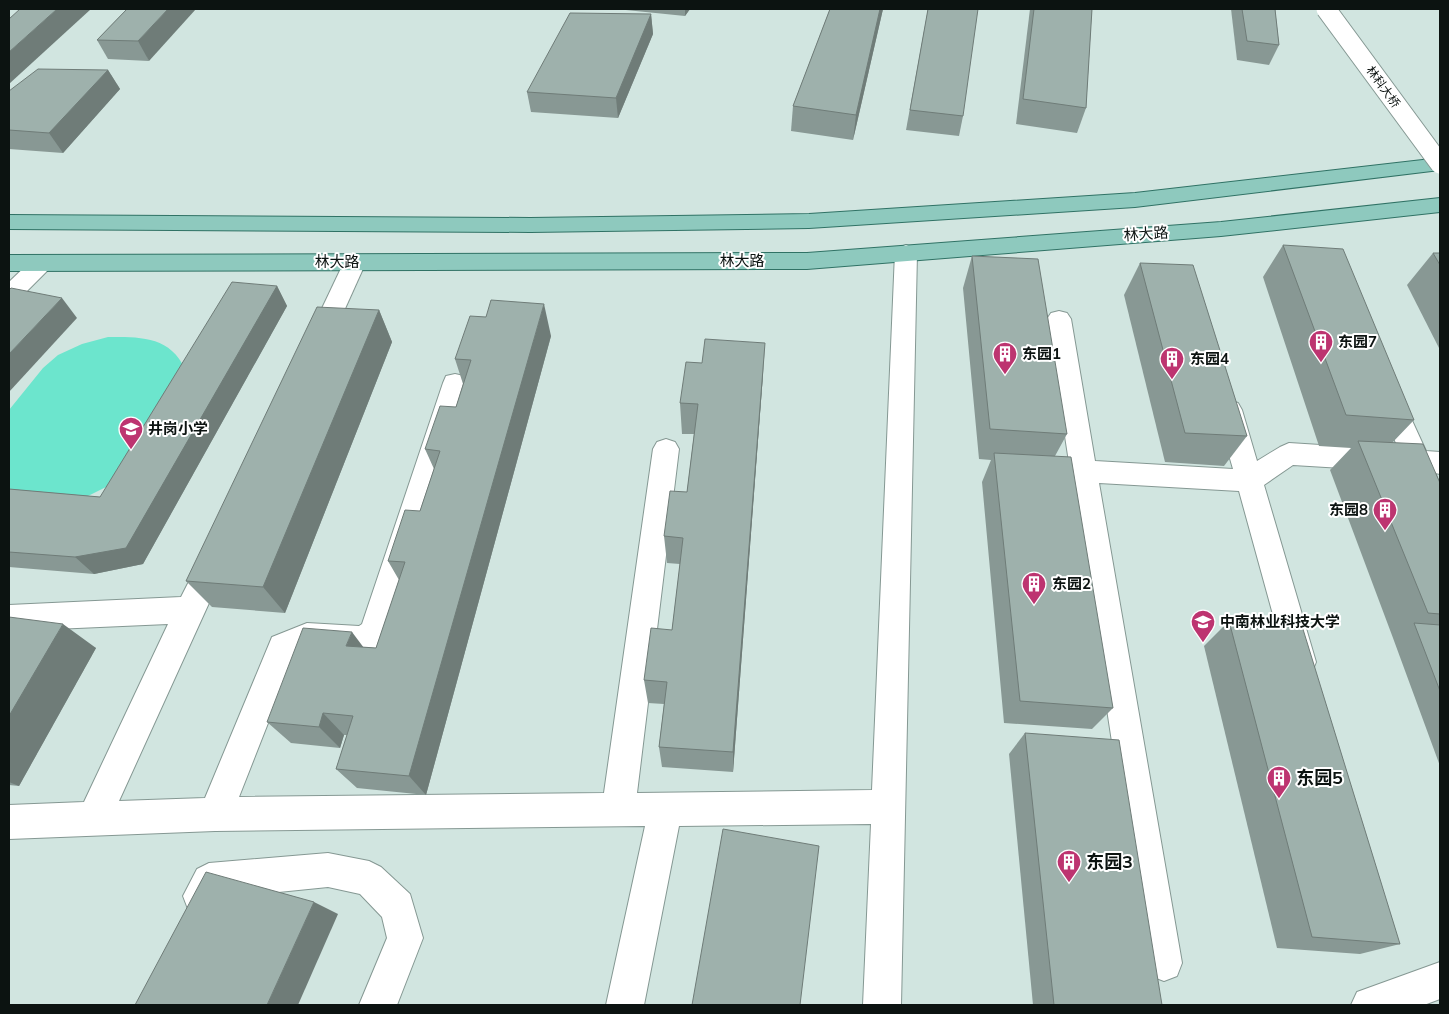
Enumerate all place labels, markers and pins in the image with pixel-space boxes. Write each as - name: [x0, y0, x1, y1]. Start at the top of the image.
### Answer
- building icon: 东园7: [1308, 329, 1334, 363]
- place label: 东园7: [1338, 332, 1377, 351]
- building icon: 东园1: [992, 341, 1018, 375]
- place label: 东园1: [1022, 344, 1061, 363]
- building icon: 东园4: [1159, 346, 1185, 380]
- place label: 东园4: [1190, 349, 1229, 368]
- school or university icon: 井岗小学: [118, 416, 144, 450]
- place label: 井岗小学: [148, 419, 208, 438]
- building icon: 东园8: [1372, 497, 1398, 531]
- place label: 东园8: [1329, 500, 1368, 519]
- building icon: 东园2: [1021, 571, 1047, 605]
- place label: 东园2: [1052, 574, 1091, 593]
- school or university icon: 中南林业科技大学: [1190, 609, 1216, 643]
- place label: 中南林业科技大学: [1220, 612, 1340, 631]
- building icon: 东园5: [1266, 765, 1292, 799]
- place label: 东园5: [1296, 766, 1343, 789]
- building icon: 东园3: [1056, 849, 1082, 883]
- place label: 东园3: [1086, 850, 1133, 873]

